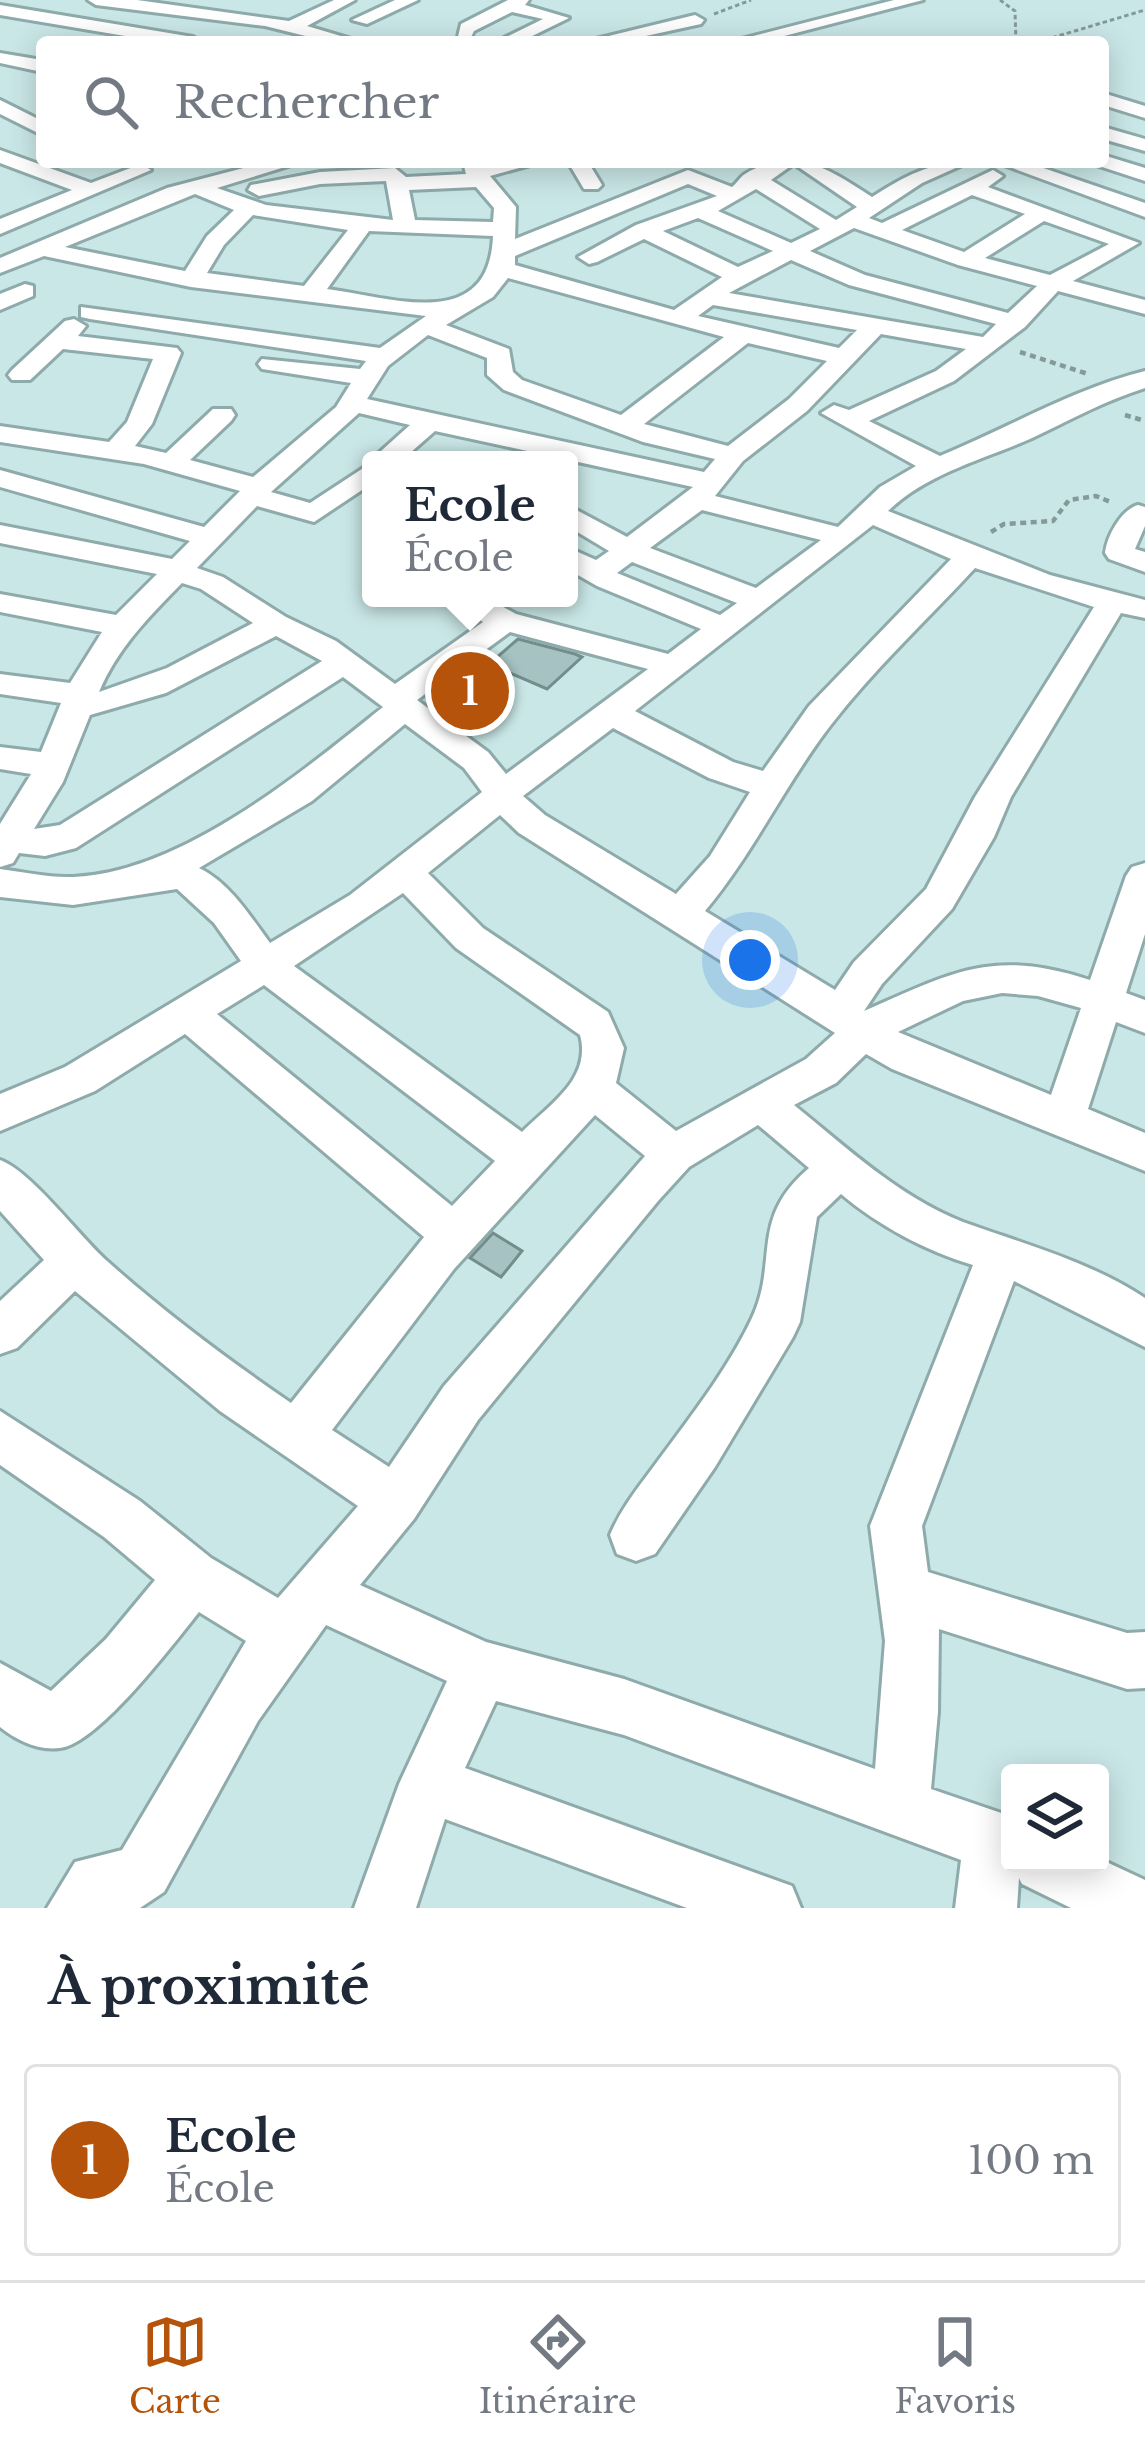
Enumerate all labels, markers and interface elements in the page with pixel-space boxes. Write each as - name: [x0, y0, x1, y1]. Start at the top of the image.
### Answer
- search box: [36, 36, 1109, 168]
- icon: search: [78, 69, 144, 135]
- text: Rechercher: [174, 74, 439, 130]
- popup: [362, 451, 578, 607]
- text: Ecole: [404, 477, 536, 533]
- text: École: [404, 533, 514, 582]
- pin: 1: [431, 646, 509, 736]
- your location: [720, 930, 780, 990]
- map controls: [1001, 1764, 1109, 1872]
- button: layers: [1001, 1764, 1109, 1872]
- text: À proximité: [48, 1955, 370, 2018]
- text: Ecole: [165, 2108, 297, 2164]
- text: 1: [81, 2136, 99, 2185]
- text: 100 m: [968, 2136, 1094, 2185]
- text: École: [165, 2164, 275, 2213]
- tab: Carte: [129, 2309, 221, 2422]
- tab: Itinéraire: [479, 2309, 637, 2422]
- tab: Favoris: [895, 2309, 1016, 2422]

